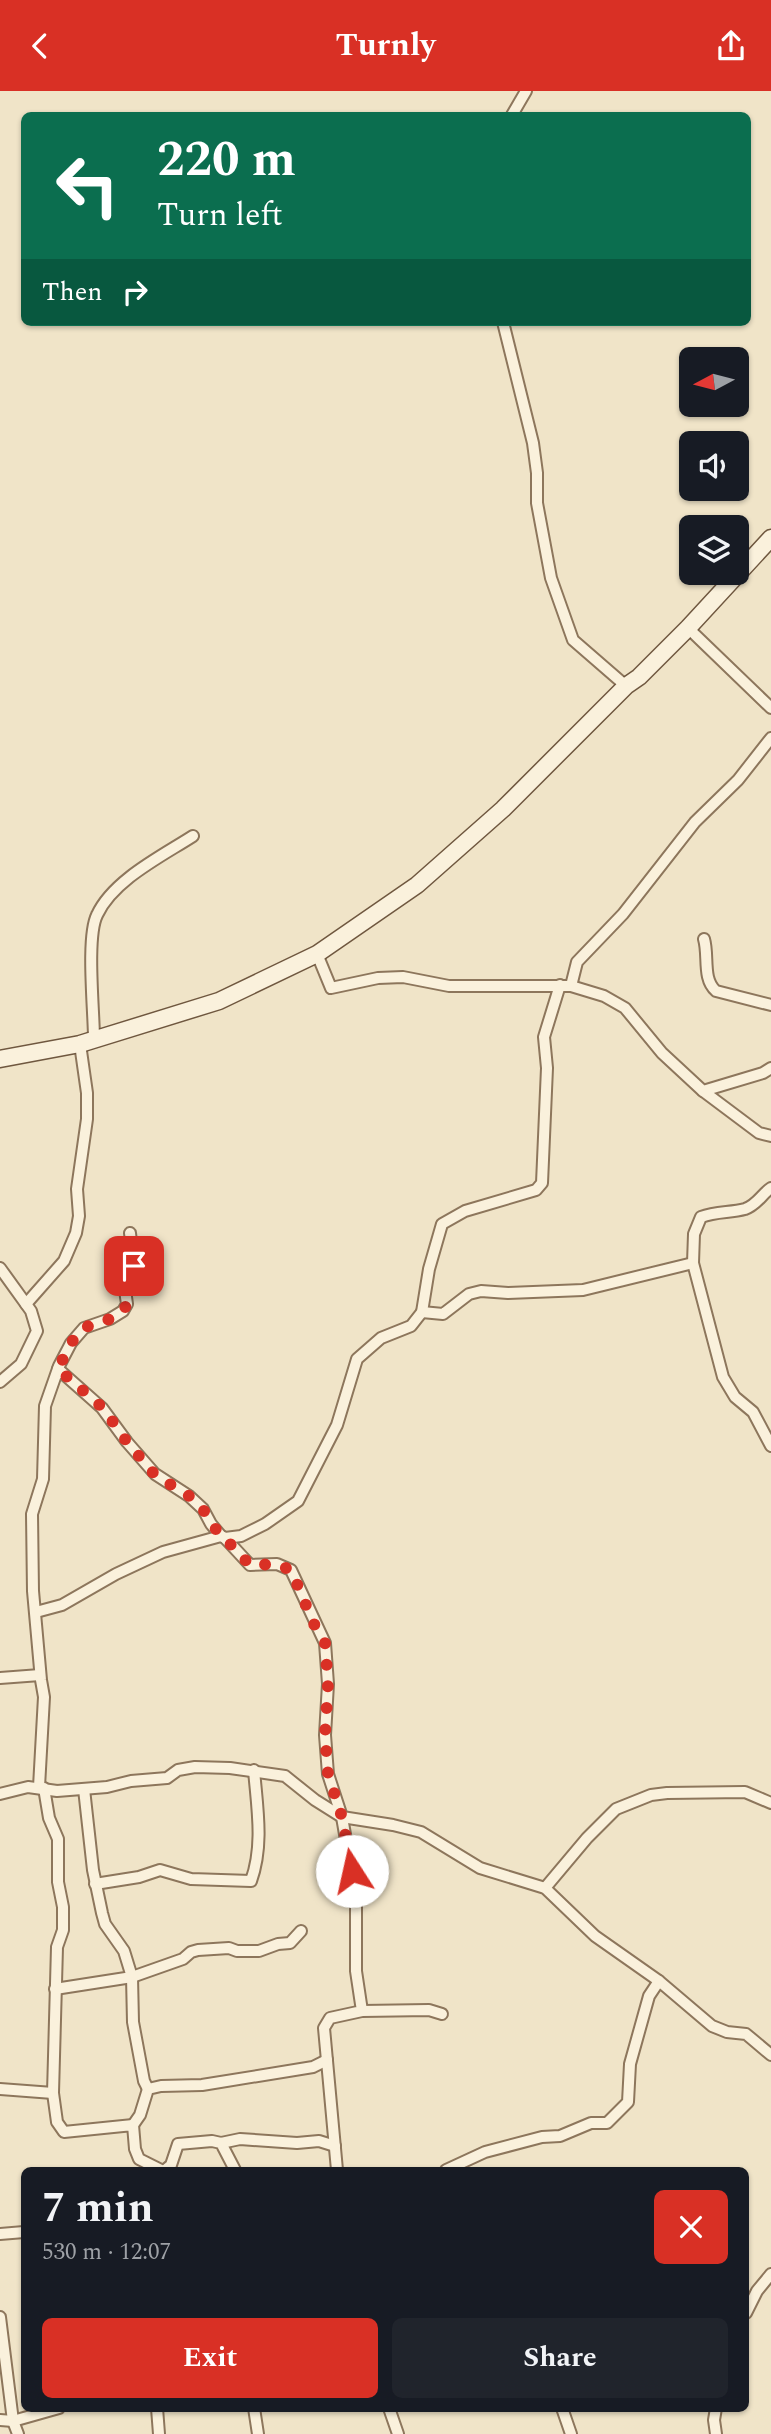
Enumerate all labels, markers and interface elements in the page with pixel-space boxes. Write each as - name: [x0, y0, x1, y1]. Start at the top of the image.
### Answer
- text: Turnly: [335, 21, 436, 70]
- icon: back: [21, 27, 59, 65]
- icon: share: [712, 27, 750, 65]
- text: 220 m: [157, 123, 296, 198]
- icon: left: [42, 140, 133, 231]
- text: Turn left: [157, 191, 283, 240]
- text: Then: [42, 272, 102, 312]
- icon: right: [116, 273, 154, 311]
- north arrow: [679, 347, 749, 417]
- map controls: [679, 347, 749, 585]
- button: sound: [679, 431, 749, 501]
- button: layers: [679, 515, 749, 585]
- pin: [104, 1236, 164, 1296]
- icon: arrive: [115, 1247, 153, 1285]
- position arrow: [315, 1834, 389, 1908]
- text: 7 min: [42, 2177, 154, 2240]
- button: close: [654, 2190, 728, 2264]
- text: 530 m · 12:07: [42, 2235, 171, 2270]
- button: Exit: [42, 2318, 378, 2398]
- button: Share: [392, 2318, 728, 2398]

